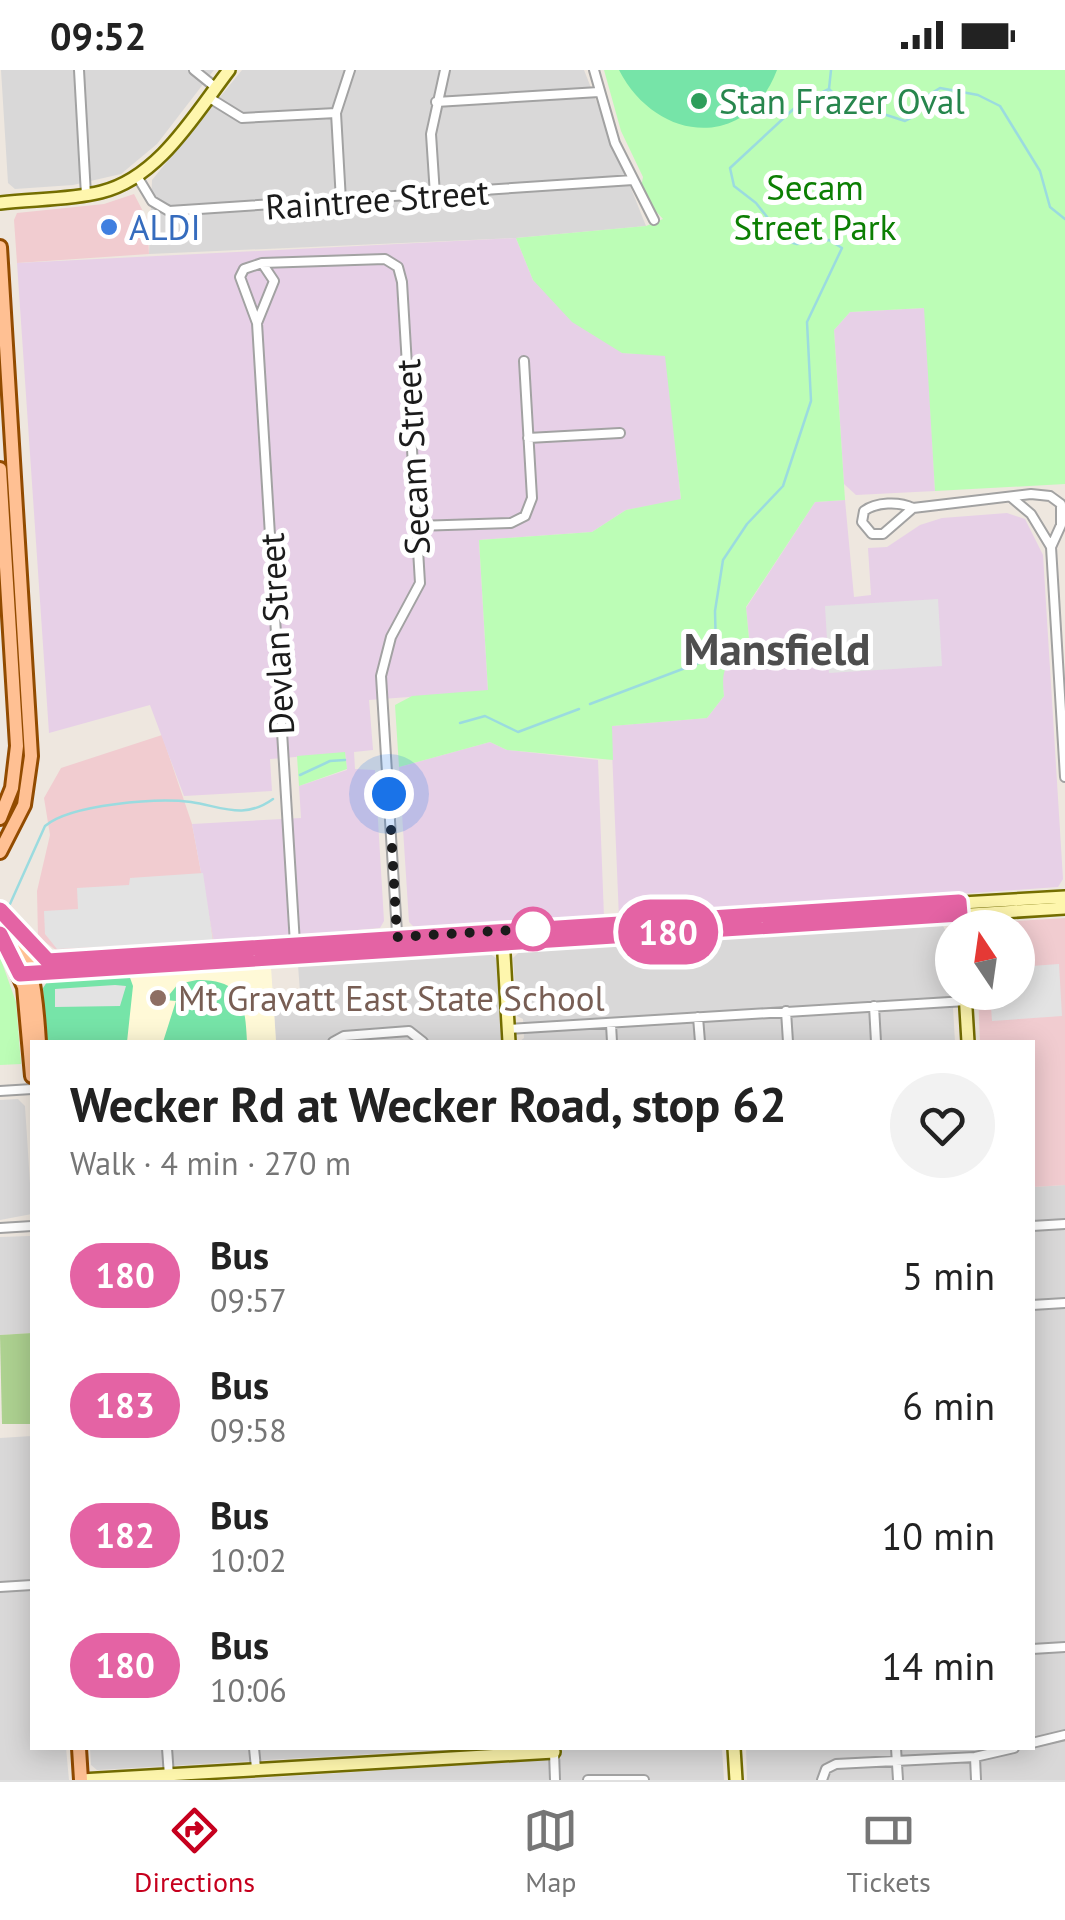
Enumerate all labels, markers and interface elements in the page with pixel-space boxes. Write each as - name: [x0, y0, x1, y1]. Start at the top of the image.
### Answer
- text: 09:52: [50, 11, 146, 60]
- place label: Stan Frazer Oval: [719, 78, 965, 124]
- marker: Stan Frazer Oval: [688, 90, 710, 112]
- park label: Secam Street Park: [733, 164, 897, 250]
- street label: Raintree Street: [264, 168, 490, 230]
- place label: ALDI: [129, 204, 201, 250]
- marker: ALDI: [98, 216, 120, 238]
- street label: Secam Street: [384, 358, 440, 556]
- street label: Devlan Street: [248, 532, 304, 736]
- district label: Mansfield: [683, 619, 871, 677]
- your location: [364, 769, 414, 819]
- line badge: 180: [610, 900, 726, 964]
- unlabelled marker: [512, 908, 554, 950]
- text: 180: [638, 909, 698, 955]
- north arrow: [935, 910, 1035, 1010]
- map controls: [935, 910, 1035, 1010]
- place label: Mt Gravatt East State School: [178, 975, 605, 1021]
- marker: Mt Gravatt East State School: [147, 987, 169, 1009]
- text: Wecker Rd at Wecker Road, stop 62: [70, 1073, 787, 1135]
- button: heart: [890, 1073, 995, 1178]
- text: Walk · 4 min · 270 m: [70, 1142, 351, 1184]
- text: Bus: [210, 1230, 269, 1279]
- text: 5 min: [902, 1251, 995, 1300]
- text: 180: [95, 1252, 155, 1298]
- text: 09:57: [210, 1279, 287, 1321]
- text: Bus: [210, 1360, 269, 1409]
- text: 6 min: [902, 1381, 995, 1430]
- text: 183: [95, 1382, 155, 1428]
- text: 09:58: [210, 1409, 287, 1451]
- text: Bus: [210, 1490, 269, 1539]
- text: 10 min: [882, 1511, 995, 1560]
- text: 182: [95, 1512, 155, 1558]
- text: 10:02: [210, 1539, 287, 1581]
- text: Bus: [210, 1620, 269, 1669]
- text: 14 min: [882, 1641, 995, 1690]
- text: 180: [95, 1642, 155, 1688]
- text: 10:06: [210, 1669, 287, 1711]
- tab: Directions: [134, 1803, 255, 1900]
- tab: Map: [523, 1803, 578, 1900]
- tab: Tickets: [847, 1803, 931, 1900]

